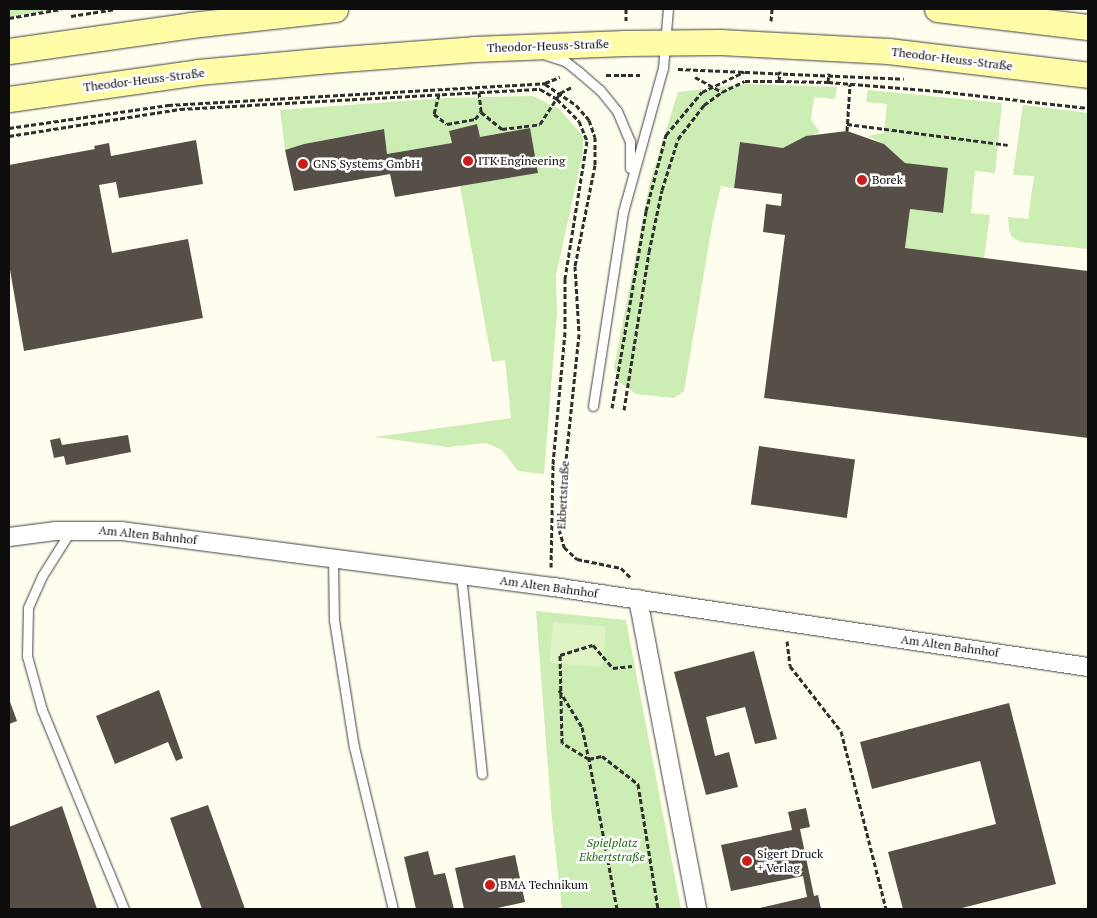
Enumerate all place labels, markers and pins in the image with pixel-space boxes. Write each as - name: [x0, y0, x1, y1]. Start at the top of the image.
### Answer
- place label: ITK Engineering: [478, 154, 565, 168]
- marker: ITK Engineering: [462, 155, 474, 167]
- place label: GNS Systems GmbH: [313, 157, 420, 171]
- marker: GNS Systems GmbH: [297, 158, 309, 170]
- place label: Borek: [872, 173, 903, 187]
- marker: Borek: [856, 174, 868, 186]
- place label: Sigert Druck + Verlag: [757, 847, 823, 875]
- marker: Sigert Druck + Verlag: [741, 855, 753, 867]
- place label: BMA Technikum: [500, 878, 588, 892]
- marker: BMA Technikum: [484, 879, 496, 891]

